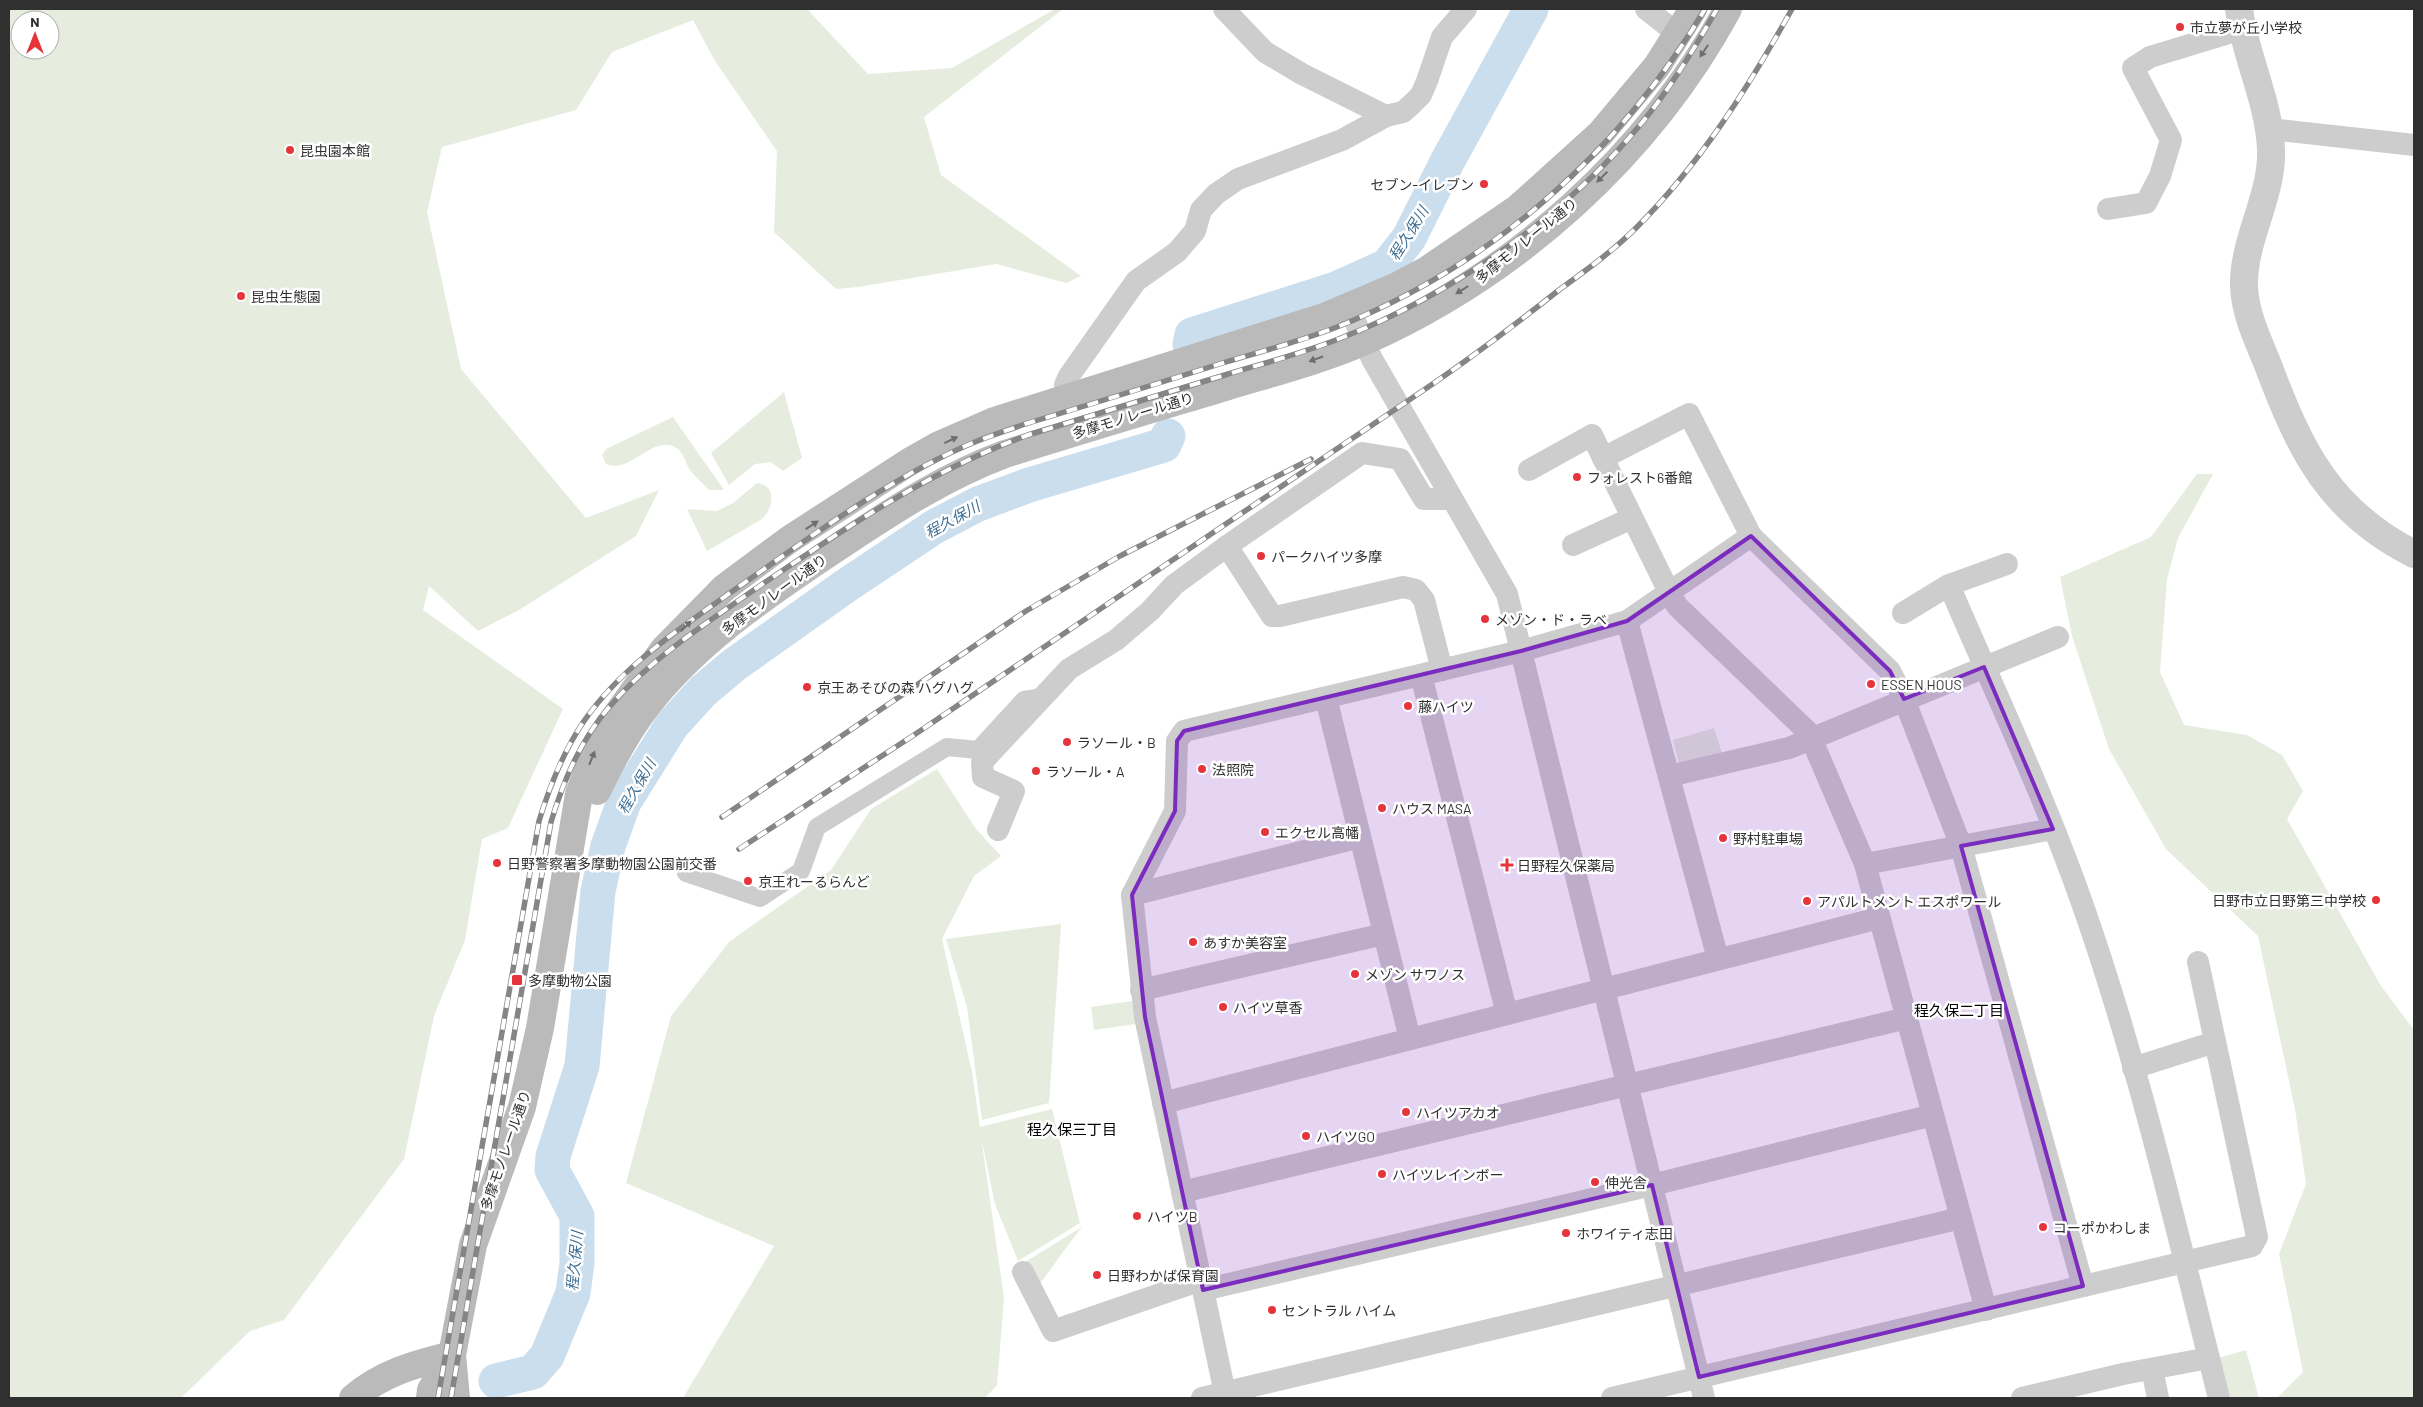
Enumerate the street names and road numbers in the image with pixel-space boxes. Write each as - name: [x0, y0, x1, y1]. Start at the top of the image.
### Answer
- street label: 多摩モノレール通り: [1472, 194, 1580, 286]
- street label: 多摩モノレール通り: [1070, 388, 1196, 442]
- street label: 多摩モノレール通り: [718, 550, 830, 638]
- street label: 多摩モノレール通り: [476, 1088, 534, 1212]

